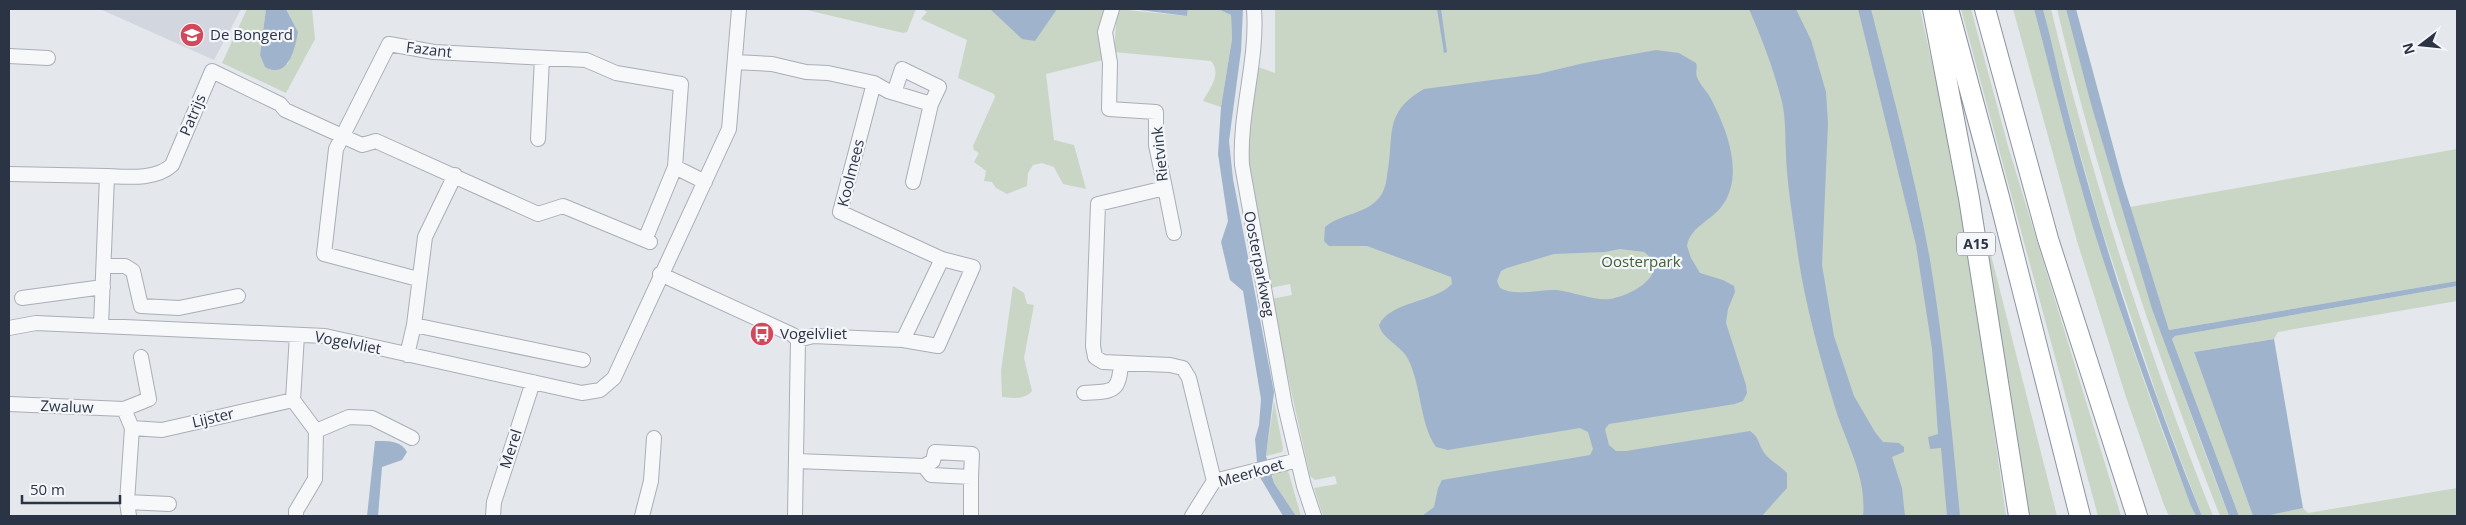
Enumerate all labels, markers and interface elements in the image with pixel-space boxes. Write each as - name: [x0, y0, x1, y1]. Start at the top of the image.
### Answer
- north arrow: [2396, 20, 2446, 70]
- school or university icon: De Bongerd: [179, 22, 205, 48]
- place label: De Bongerd: [210, 24, 293, 44]
- street label: Fazant: [405, 36, 453, 62]
- text: N: [2397, 41, 2419, 57]
- street label: Patrijs: [174, 91, 210, 139]
- street label: Rietvink: [1146, 126, 1172, 183]
- street label: Koolmees: [832, 137, 868, 209]
- street label: Oosterparkweg: [1240, 209, 1280, 318]
- road number: A15: [1957, 232, 1995, 255]
- park label: Oosterpark: [1601, 251, 1681, 271]
- bus stop icon: Vogelvliet: [749, 321, 775, 347]
- place label: Vogelvliet: [780, 323, 847, 343]
- street label: Vogelvliet: [313, 326, 383, 358]
- street label: Zwaluw: [40, 395, 94, 417]
- street label: Lijster: [190, 403, 236, 432]
- street label: Merel: [494, 426, 526, 471]
- street label: Meerkoet: [1216, 453, 1286, 491]
- scale bar: [22, 472, 120, 504]
- text: 50 m: [30, 479, 65, 499]

